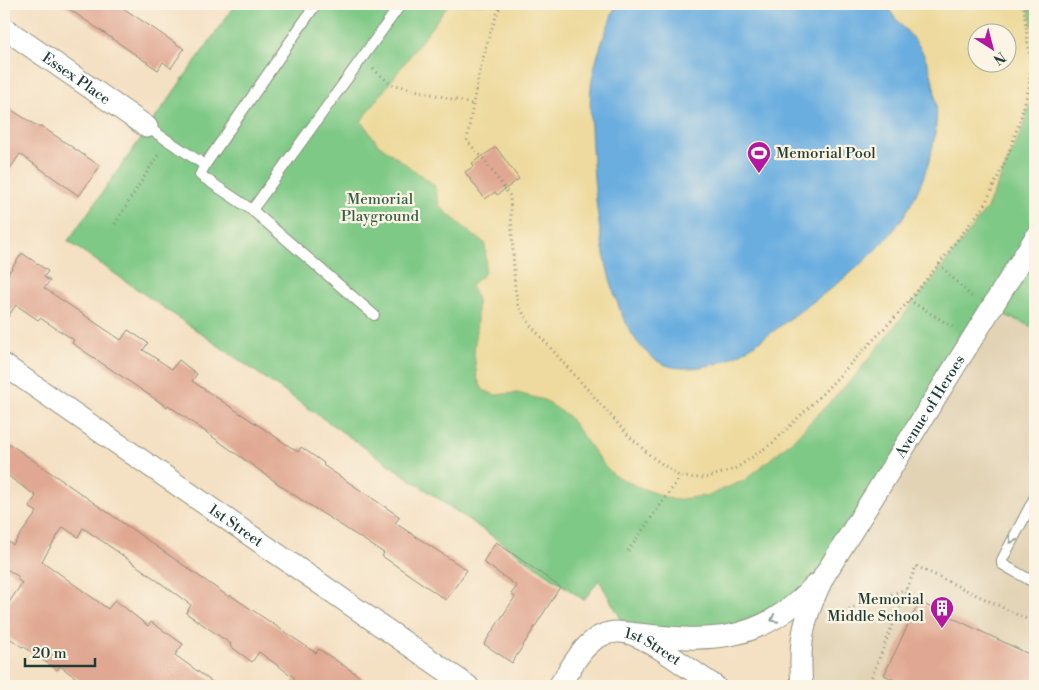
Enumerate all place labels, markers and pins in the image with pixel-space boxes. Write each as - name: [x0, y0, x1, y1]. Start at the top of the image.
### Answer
- sports icon: Memorial Pool: [746, 140, 772, 174]
- place label: Memorial Pool: [776, 144, 876, 163]
- place label: Memorial Middle School: [827, 590, 925, 626]
- building icon: Memorial Middle School: [929, 595, 955, 629]

